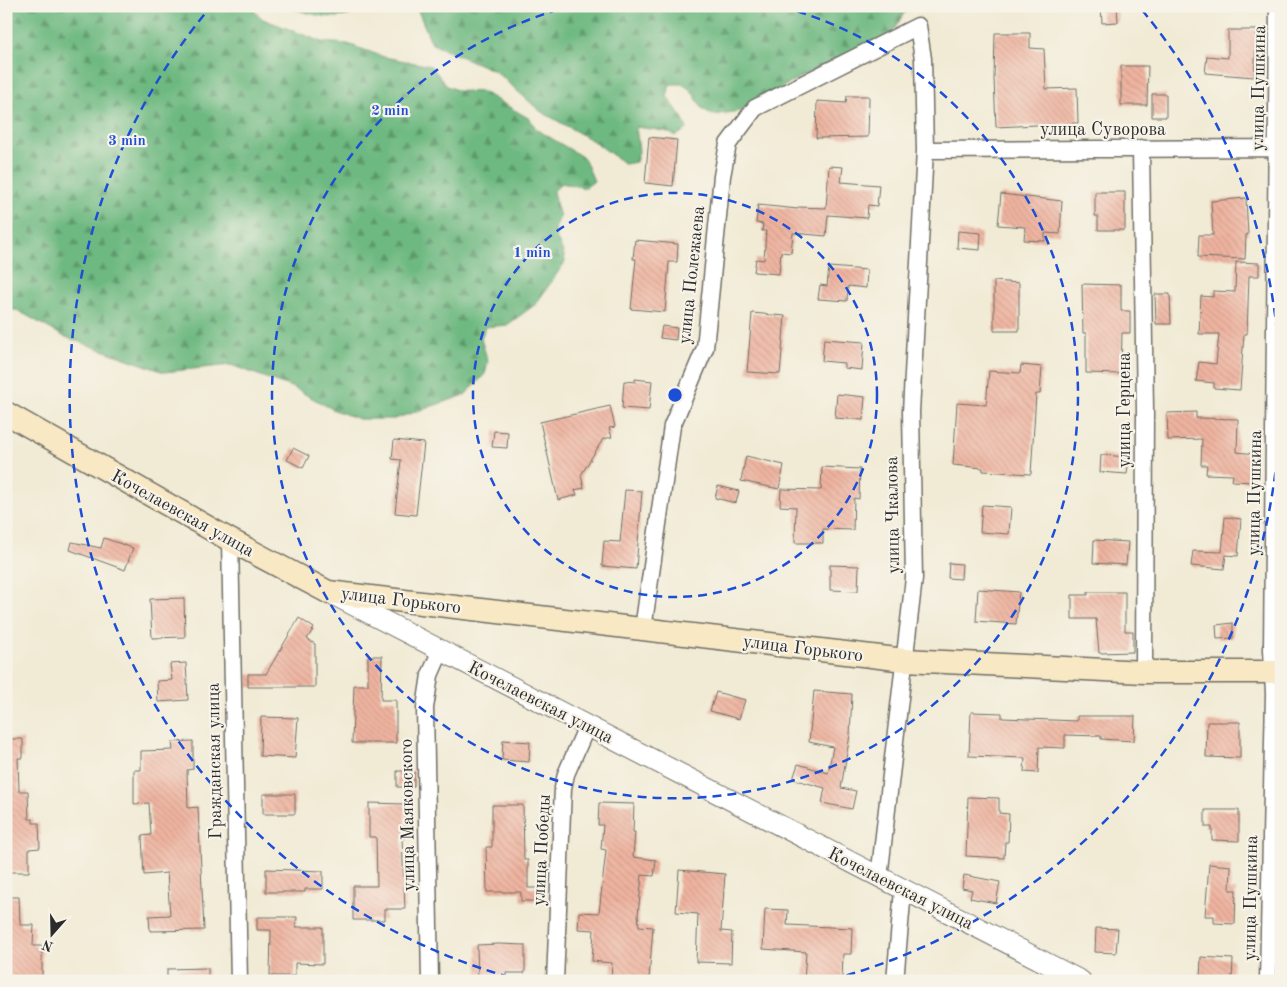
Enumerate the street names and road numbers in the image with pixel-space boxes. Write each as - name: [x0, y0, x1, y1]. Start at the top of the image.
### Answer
- street label: улица Пушкина: [1249, 25, 1269, 151]
- street label: улица Суворова: [1040, 121, 1166, 139]
- street label: улица Полежаева: [676, 205, 708, 345]
- street label: улица Герцена: [1116, 352, 1134, 468]
- street label: улица Пушкина: [1245, 430, 1265, 556]
- street label: улица Чкалова: [883, 456, 903, 574]
- street label: Кочелаевская улица: [108, 467, 257, 561]
- street label: улица Горького: [340, 585, 462, 617]
- street label: улица Горького: [742, 633, 864, 665]
- street label: Кочелаевская улица: [465, 658, 616, 747]
- street label: Гражданская улица: [205, 682, 225, 839]
- street label: улица Маяковского: [398, 738, 418, 891]
- street label: улица Победы: [530, 793, 554, 907]
- street label: улица Пушкина: [1241, 835, 1261, 961]
- street label: Кочелаевская улица: [825, 844, 976, 933]

